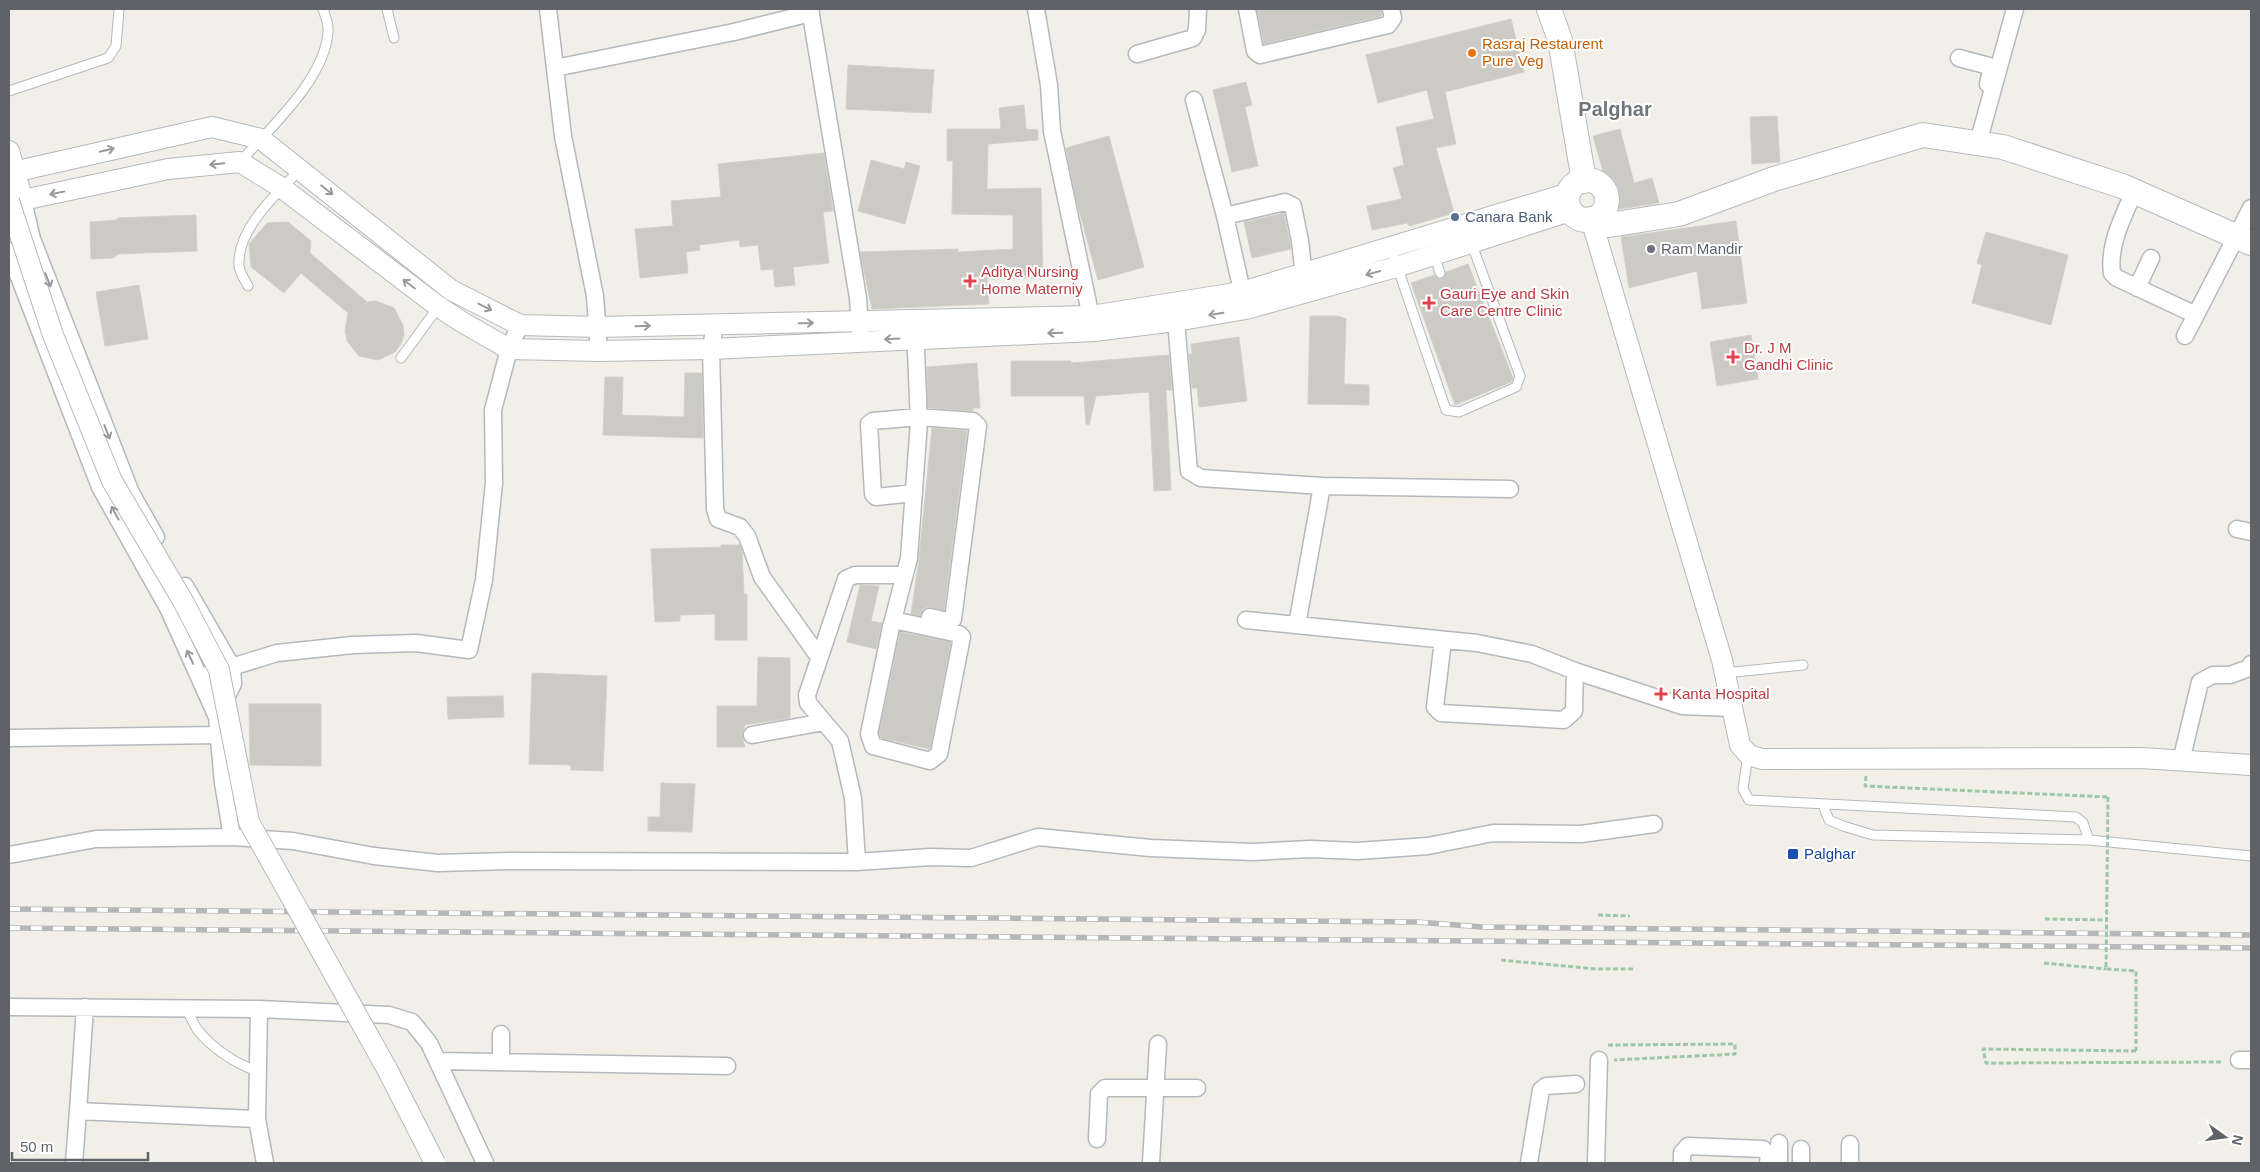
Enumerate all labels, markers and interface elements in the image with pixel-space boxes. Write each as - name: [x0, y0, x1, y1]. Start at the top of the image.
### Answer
- place label: Rasraj Restaurent Pure Veg: [1482, 35, 1604, 69]
- marker: Rasraj Restaurent Pure Veg: [1466, 47, 1478, 59]
- district label: Palghar: [1578, 98, 1652, 120]
- one-way arrow: [99, 145, 115, 154]
- one-way arrow: [209, 159, 225, 169]
- one-way arrow: [320, 185, 333, 196]
- one-way arrow: [49, 189, 65, 198]
- place label: Canara Bank: [1465, 208, 1553, 225]
- marker: Canara Bank: [1449, 211, 1461, 223]
- place label: Ram Mandir: [1661, 240, 1743, 257]
- marker: Ram Mandir: [1645, 243, 1657, 255]
- place label: Aditya Nursing Home Materniy: [981, 263, 1083, 297]
- one-way arrow: [1366, 269, 1382, 279]
- one-way arrow: [44, 272, 53, 287]
- marker: Aditya Nursing Home Materniy: [963, 274, 977, 288]
- one-way arrow: [403, 279, 416, 290]
- place label: Gauri Eye and Skin Care Centre Clinic: [1440, 285, 1569, 319]
- marker: Gauri Eye and Skin Care Centre Clinic: [1422, 296, 1436, 310]
- one-way arrow: [477, 303, 492, 312]
- one-way arrow: [1208, 310, 1224, 320]
- one-way arrow: [798, 318, 814, 328]
- one-way arrow: [635, 321, 651, 331]
- one-way arrow: [1047, 328, 1064, 338]
- one-way arrow: [885, 335, 901, 344]
- place label: Dr. J M Gandhi Clinic: [1744, 339, 1834, 373]
- marker: Dr. J M Gandhi Clinic: [1726, 350, 1740, 364]
- one-way arrow: [103, 423, 112, 439]
- one-way arrow: [109, 506, 119, 521]
- one-way arrow: [185, 649, 195, 664]
- place label: Kanta Hospital: [1672, 685, 1770, 702]
- marker: Kanta Hospital: [1654, 687, 1668, 701]
- place label: Palghar: [1804, 845, 1856, 862]
- marker: Palghar: [1786, 847, 1800, 861]
- north arrow: [2200, 1112, 2250, 1162]
- scale bar: [12, 1130, 149, 1162]
- text: N: [2229, 1133, 2247, 1147]
- text: 50 m: [20, 1138, 53, 1155]

